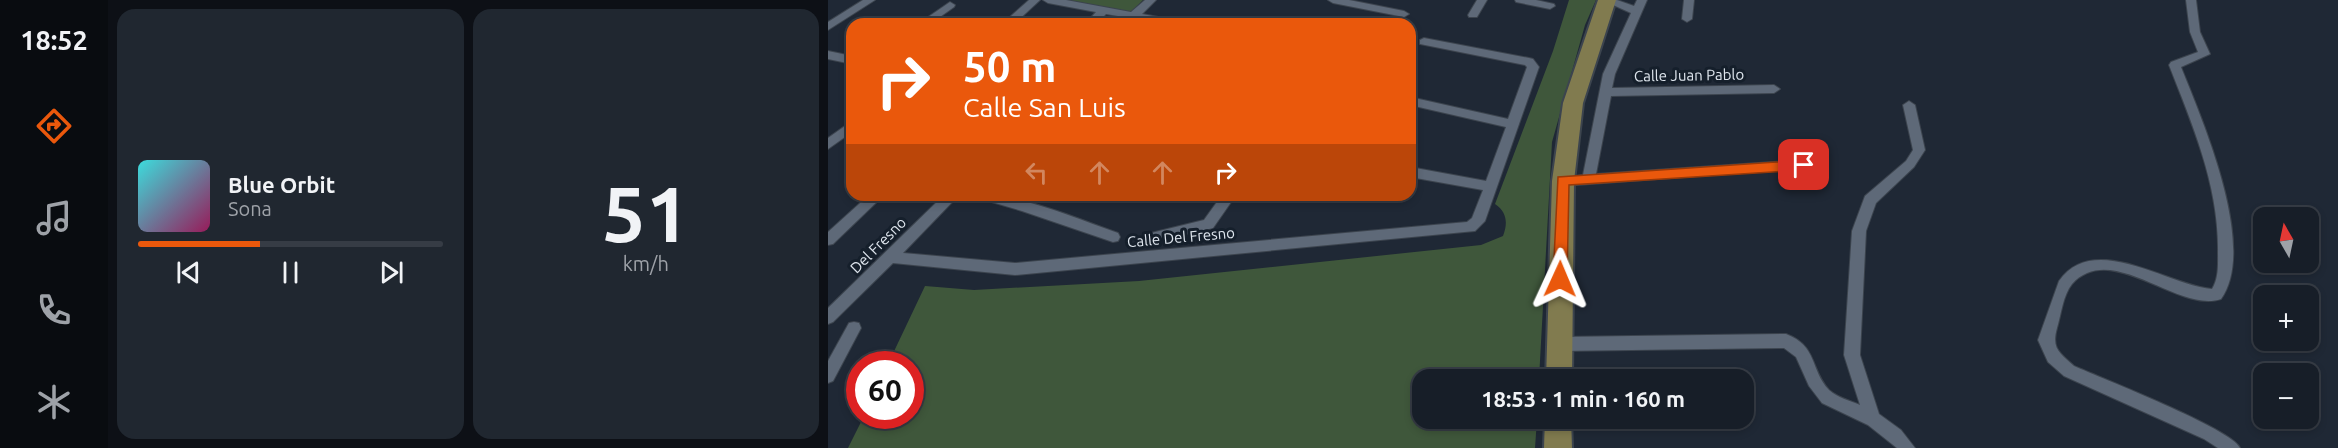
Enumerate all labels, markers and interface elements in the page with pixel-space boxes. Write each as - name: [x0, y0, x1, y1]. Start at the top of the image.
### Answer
- text: 18:52: [20, 25, 88, 55]
- icon: right: [864, 42, 942, 120]
- text: 50 m: [963, 43, 1057, 90]
- street label: Calle Juan Pablo: [1634, 66, 1744, 84]
- text: Calle San Luis: [963, 92, 1126, 122]
- icon: directions: [33, 105, 75, 147]
- pin: [1778, 139, 1829, 190]
- icon: arrive: [1787, 148, 1820, 181]
- icon: left: [1020, 156, 1053, 189]
- icon: ahead: [1083, 156, 1116, 189]
- icon: ahead: [1146, 156, 1179, 189]
- icon: right: [1209, 156, 1242, 189]
- text: 51: [602, 169, 690, 257]
- text: Blue Orbit: [228, 172, 335, 197]
- icon: music: [33, 197, 75, 239]
- text: Sona: [228, 197, 272, 220]
- north arrow: [2253, 207, 2319, 273]
- map controls: [2253, 207, 2319, 429]
- street label: Del Fresno: [847, 214, 909, 276]
- street label: Calle Del Fresno: [1126, 224, 1236, 250]
- position arrow: [1528, 247, 1592, 311]
- text: km/h: [623, 252, 669, 275]
- icon: previous: [172, 256, 205, 289]
- icon: pause: [274, 256, 307, 289]
- icon: next: [375, 256, 408, 289]
- button: +: [2253, 285, 2319, 351]
- icon: phone: [33, 289, 75, 331]
- speed limit sign: 60: [846, 351, 924, 429]
- button: −: [2253, 363, 2319, 429]
- icon: climate: [33, 381, 75, 423]
- text: 18:53 · 1 min · 160 m: [1481, 386, 1685, 411]

